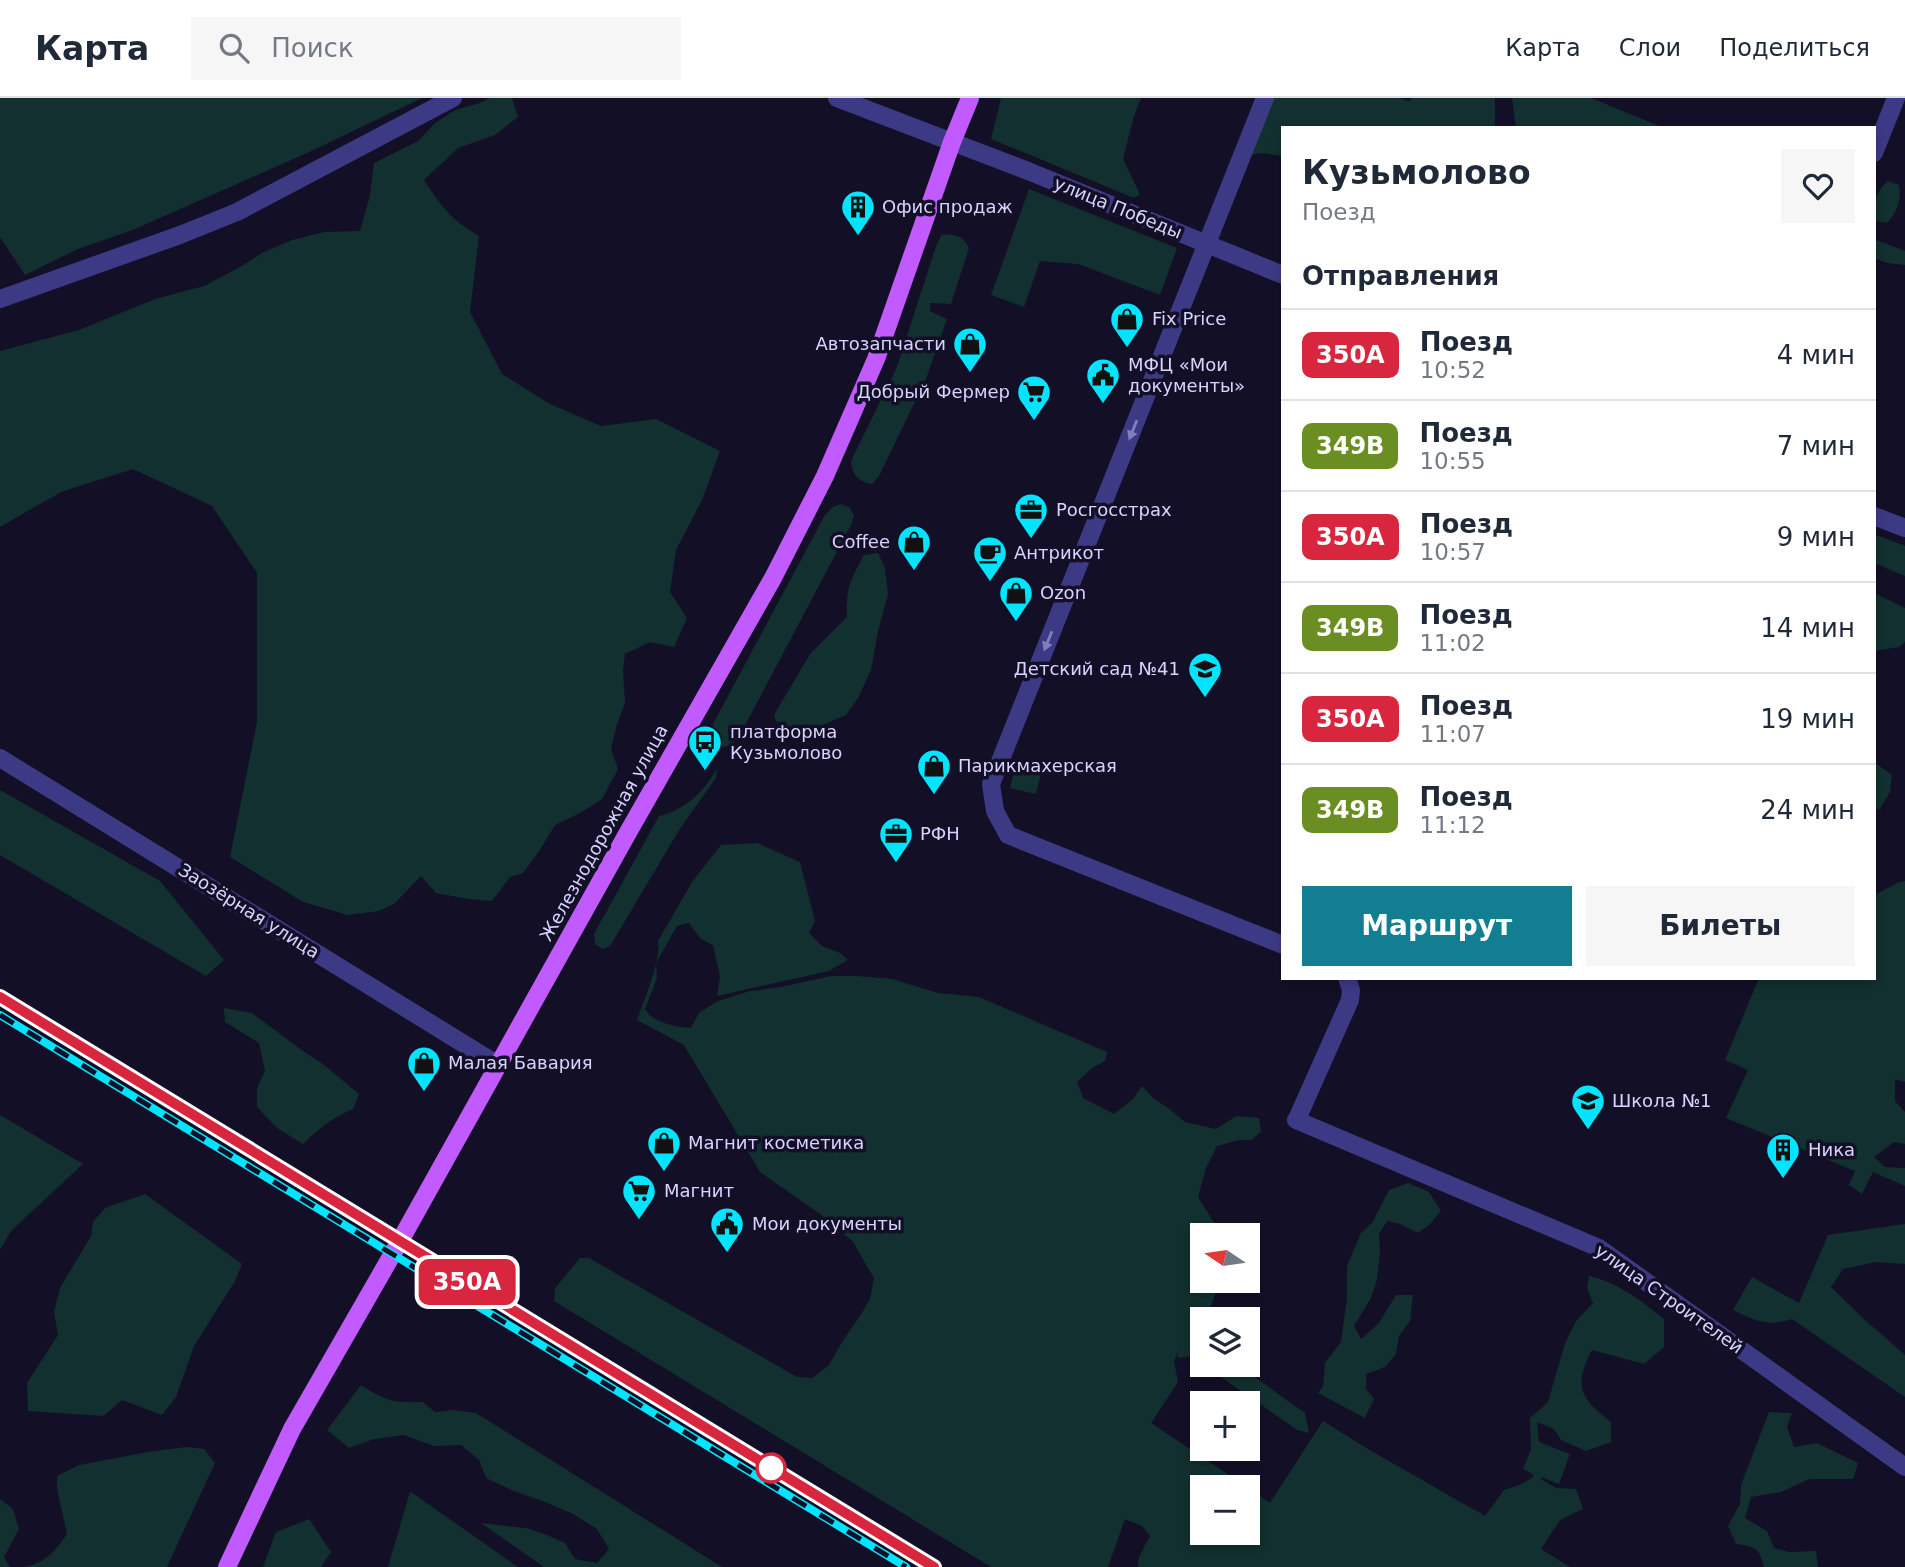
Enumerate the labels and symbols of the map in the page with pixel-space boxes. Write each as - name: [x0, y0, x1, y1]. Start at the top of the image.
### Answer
- street label: улица Победы: [1051, 172, 1185, 243]
- building icon: Офис продаж: [839, 188, 877, 237]
- place label: Офис продаж: [882, 196, 1013, 217]
- shop icon: Fix Price: [1108, 300, 1146, 349]
- place label: Fix Price: [1152, 308, 1226, 329]
- shop icon: Автозапчасти: [951, 325, 989, 374]
- place label: Автозапчасти: [815, 333, 946, 354]
- place label: МФЦ «Мои документы»: [1128, 354, 1245, 396]
- public building icon: МФЦ «Мои документы»: [1084, 356, 1122, 405]
- supermarket icon: Добрый Фермер: [1015, 373, 1053, 422]
- place label: Добрый Фермер: [857, 381, 1010, 402]
- one-way arrow: [1127, 420, 1138, 441]
- office icon: Росгосстрах: [1012, 491, 1050, 540]
- place label: Росгосстрах: [1056, 499, 1172, 520]
- shop icon: Coffee: [895, 523, 933, 572]
- place label: Coffee: [832, 531, 890, 552]
- cafe icon: Антрикот: [971, 534, 1009, 583]
- place label: Антрикот: [1014, 542, 1104, 563]
- shop icon: Ozon: [997, 574, 1035, 623]
- place label: Ozon: [1040, 582, 1086, 603]
- one-way arrow: [1043, 631, 1054, 652]
- school or university icon: Детский сад №41: [1186, 650, 1224, 699]
- place label: Детский сад №41: [1014, 658, 1180, 679]
- street label: Железнодорожная улица: [535, 721, 672, 945]
- place label: платформа Кузьмолово: [730, 721, 842, 763]
- bus stop icon: платформа Кузьмолово: [686, 723, 724, 772]
- shop icon: Парикмахерская: [915, 747, 953, 796]
- place label: Парикмахерская: [958, 755, 1117, 776]
- office icon: РФН: [877, 815, 915, 864]
- place label: РФН: [920, 823, 960, 844]
- street label: Заозёрная улица: [175, 859, 324, 962]
- shop icon: Малая Бавария: [405, 1044, 443, 1093]
- place label: Малая Бавария: [448, 1052, 593, 1073]
- school or university icon: Школа №1: [1569, 1082, 1607, 1131]
- place label: Школа №1: [1612, 1090, 1712, 1111]
- shop icon: Магнит косметика: [645, 1124, 683, 1173]
- building icon: Ника: [1764, 1131, 1802, 1180]
- place label: Магнит косметика: [688, 1132, 864, 1153]
- place label: Ника: [1808, 1139, 1855, 1160]
- supermarket icon: Магнит: [620, 1172, 658, 1221]
- place label: Магнит: [664, 1180, 734, 1201]
- public building icon: Мои документы: [708, 1205, 746, 1254]
- place label: Мои документы: [752, 1213, 902, 1234]
- north arrow: [1190, 1223, 1260, 1293]
- street label: улица Строителей: [1591, 1240, 1747, 1358]
- line badge: 350А: [418, 1259, 516, 1305]
- unlabelled marker: [756, 1453, 786, 1483]

